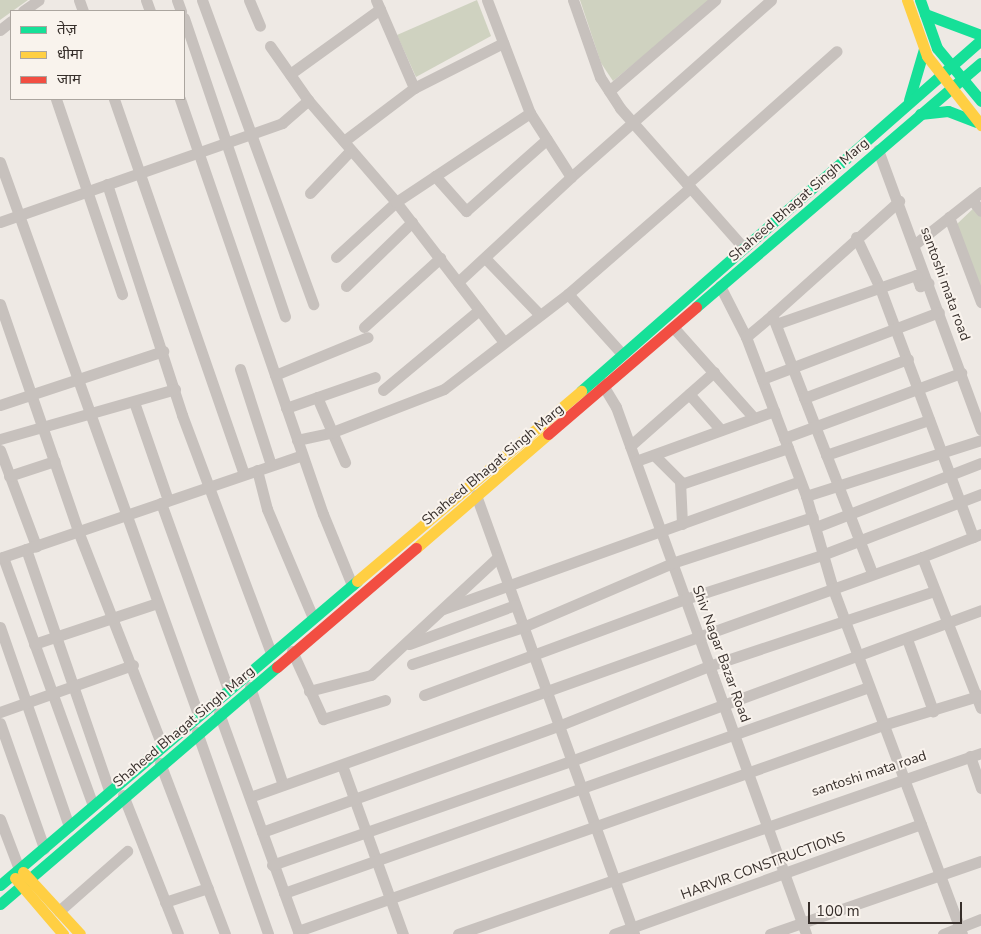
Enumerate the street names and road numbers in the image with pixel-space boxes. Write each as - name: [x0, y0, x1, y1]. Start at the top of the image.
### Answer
- street label: Shaheed Bhagat Singh Marg: [726, 135, 872, 265]
- street label: santoshi mata road: [917, 225, 973, 343]
- street label: Shaheed Bhagat Singh Marg: [419, 401, 567, 529]
- street label: Shiv Nagar Bazar Road: [688, 583, 754, 725]
- street label: Shaheed Bhagat Singh Marg: [110, 663, 258, 791]
- street label: santoshi mata road: [809, 747, 929, 801]
- street label: HARVIR CONSTRUCTIONS: [678, 828, 848, 904]

